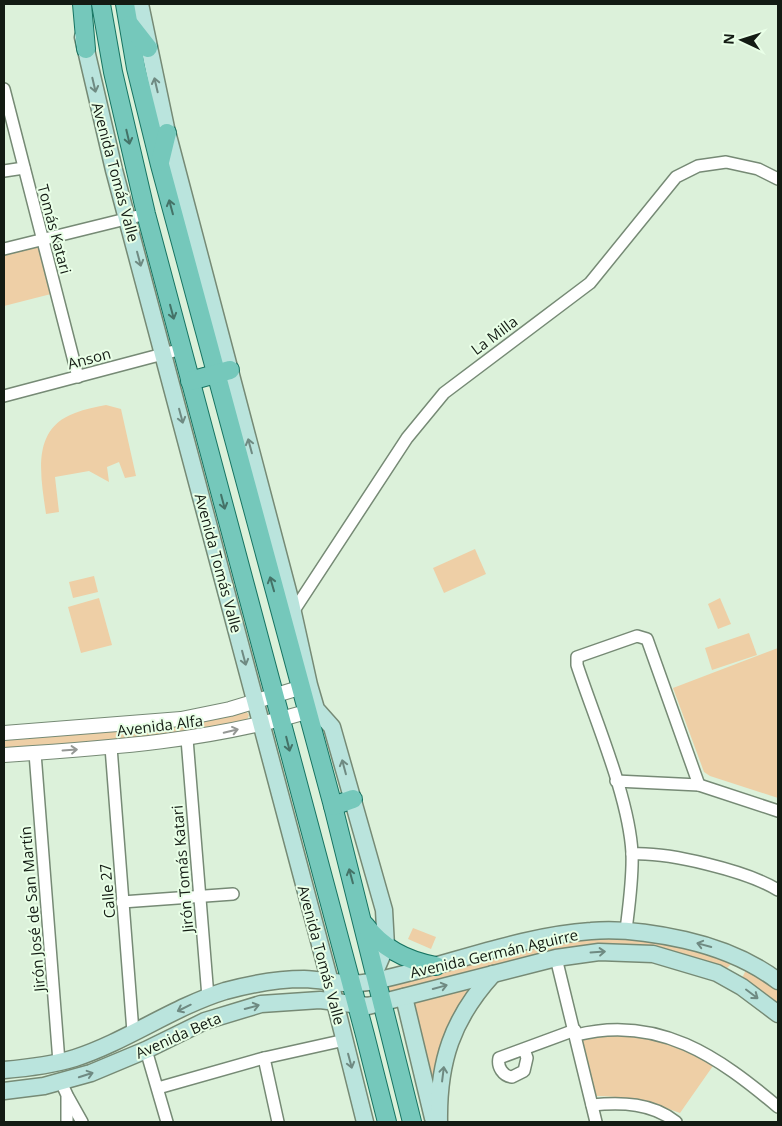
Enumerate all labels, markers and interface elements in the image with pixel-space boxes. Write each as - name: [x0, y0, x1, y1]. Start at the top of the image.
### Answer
- north arrow: [717, 15, 767, 65]
- text: N: [719, 33, 738, 45]
- one-way arrow: [90, 77, 99, 93]
- one-way arrow: [151, 78, 160, 94]
- street label: Avenida Tomás Valle: [88, 100, 144, 244]
- one-way arrow: [124, 129, 133, 145]
- street label: Tomás Katari: [33, 182, 77, 276]
- one-way arrow: [166, 200, 175, 216]
- one-way arrow: [134, 251, 144, 267]
- one-way arrow: [168, 303, 177, 319]
- street label: La Milla: [467, 311, 521, 359]
- street label: Anson: [65, 343, 113, 373]
- one-way arrow: [177, 408, 186, 424]
- one-way arrow: [245, 438, 254, 454]
- street label: Avenida Tomás Valle: [191, 491, 247, 635]
- one-way arrow: [219, 494, 229, 510]
- one-way arrow: [267, 577, 277, 593]
- one-way arrow: [240, 650, 249, 666]
- street label: Avenida Alfa: [116, 710, 204, 740]
- one-way arrow: [222, 726, 238, 735]
- one-way arrow: [284, 735, 293, 751]
- one-way arrow: [62, 745, 78, 755]
- one-way arrow: [339, 759, 348, 775]
- street label: Jirón Tomás Katari: [166, 805, 198, 935]
- street label: Jirón José de San Martín: [15, 825, 49, 995]
- street label: Calle 27: [95, 863, 119, 919]
- one-way arrow: [346, 869, 355, 885]
- street label: Avenida Tomás Valle: [294, 883, 350, 1027]
- street label: Avenida Germán Aguirre: [408, 924, 580, 982]
- one-way arrow: [696, 939, 712, 949]
- one-way arrow: [590, 948, 606, 957]
- one-way arrow: [431, 982, 447, 992]
- one-way arrow: [745, 989, 759, 999]
- one-way arrow: [243, 1001, 259, 1011]
- one-way arrow: [177, 1003, 192, 1013]
- street label: Avenida Beta: [132, 1007, 224, 1063]
- one-way arrow: [346, 1053, 355, 1069]
- one-way arrow: [438, 1066, 448, 1082]
- one-way arrow: [77, 1069, 93, 1079]

